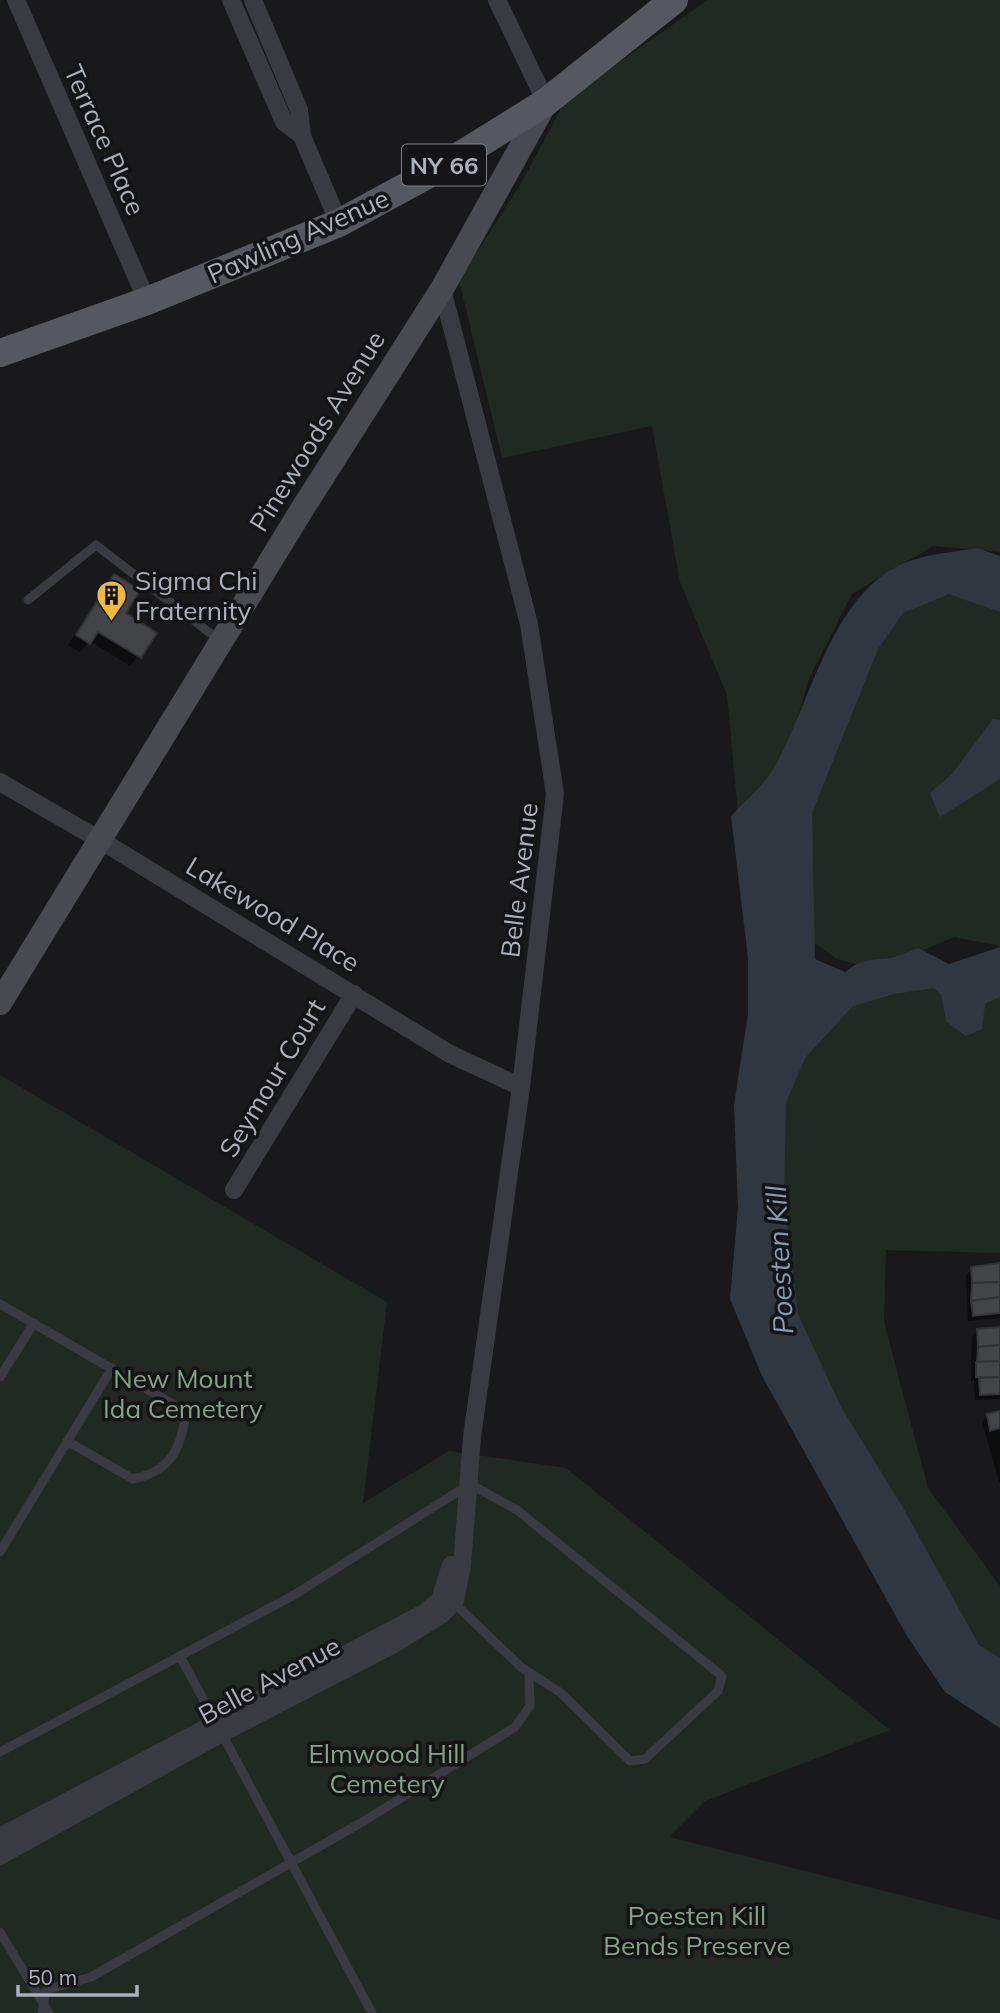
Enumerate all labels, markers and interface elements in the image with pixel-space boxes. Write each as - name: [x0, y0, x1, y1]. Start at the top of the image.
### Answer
- street label: Terrace Place: [57, 60, 153, 220]
- road number: NY 66: [402, 145, 486, 186]
- street label: Pawling Avenue: [202, 181, 394, 291]
- street label: Pinewoods Avenue: [242, 325, 392, 537]
- place label: Sigma Chi Fraternity: [135, 564, 258, 627]
- building icon: Sigma Chi Fraternity: [95, 578, 129, 622]
- street label: Belle Avenue: [493, 801, 545, 959]
- street label: Lakewood Place: [180, 849, 366, 979]
- street label: Seymour Court: [212, 993, 332, 1163]
- water label: Poesten Kill: [758, 1184, 800, 1335]
- park label: New Mount Ida Cemetery: [103, 1362, 263, 1425]
- street label: Belle Avenue: [193, 1629, 345, 1731]
- park label: Elmwood Hill Cemetery: [308, 1737, 466, 1800]
- park label: Poesten Kill Bends Preserve: [603, 1899, 791, 1962]
- scale bar: [18, 1954, 136, 1998]
- text: 50 m: [28, 1964, 77, 1990]

